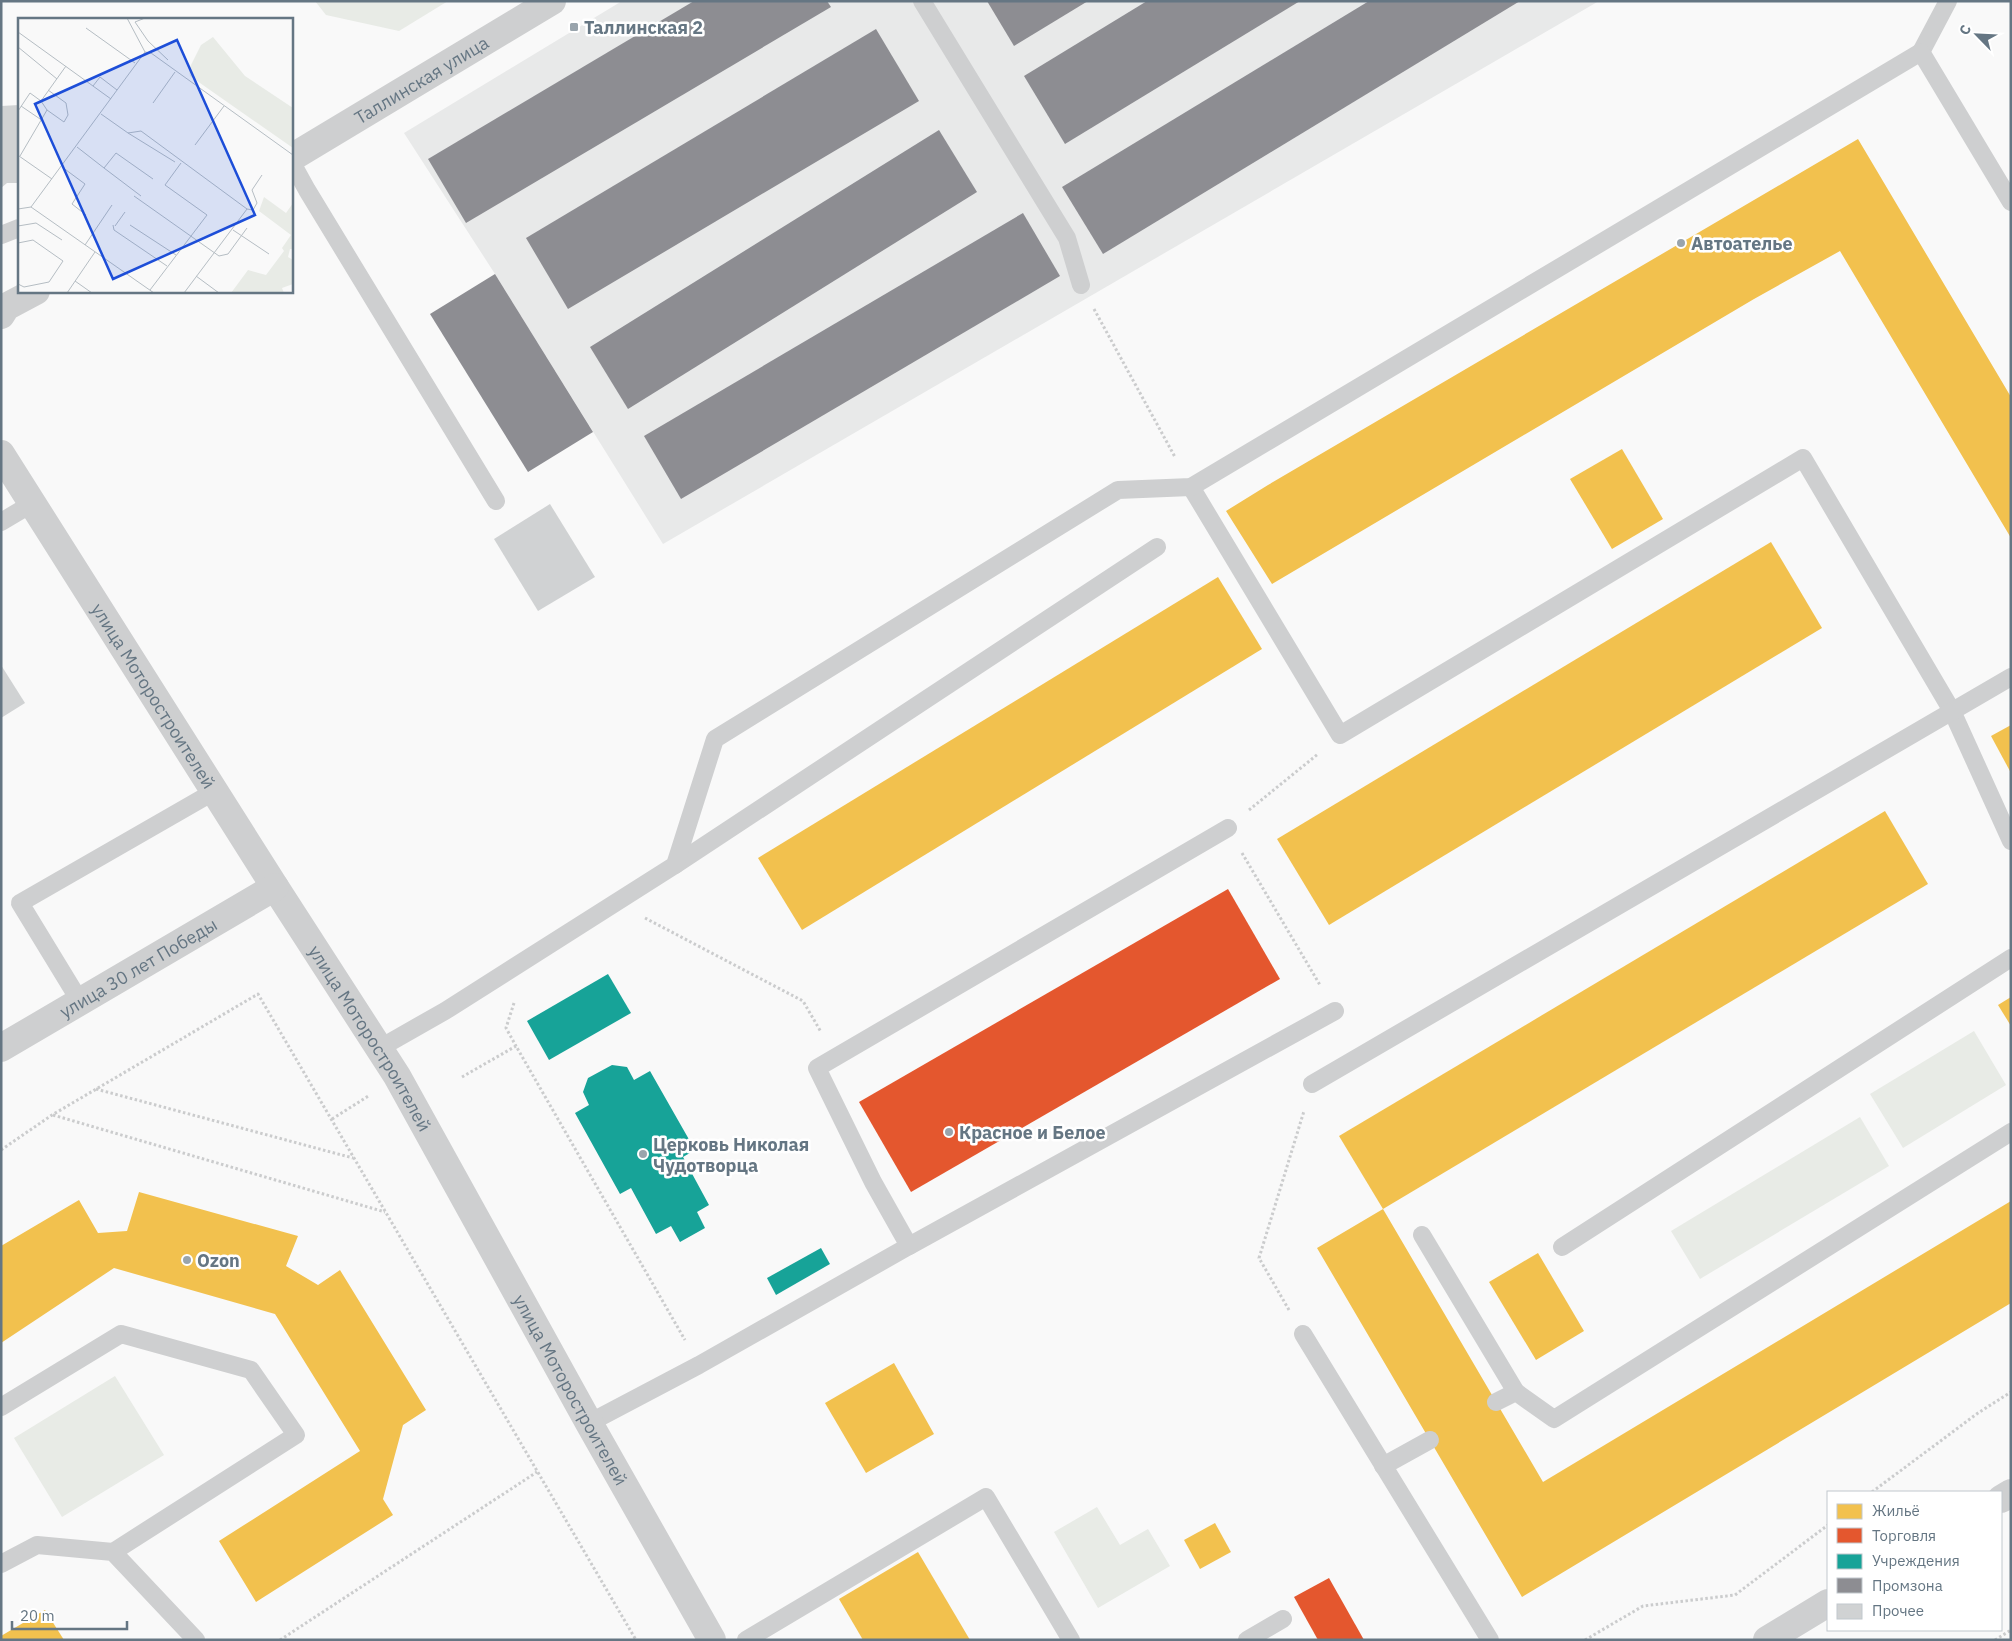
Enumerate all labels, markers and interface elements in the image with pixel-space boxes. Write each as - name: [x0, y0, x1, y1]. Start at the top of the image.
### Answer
- north arrow: [1952, 10, 2002, 60]
- place label: Таллинская 2: [584, 16, 703, 39]
- inset map: [18, 18, 292, 292]
- marker: Таллинская 2: [568, 21, 580, 33]
- text: С: [1955, 22, 1975, 38]
- street label: Таллинская улица: [350, 30, 493, 129]
- place label: Автоателье: [1691, 232, 1793, 255]
- marker: Автоателье: [1675, 237, 1687, 249]
- street label: улица Моторостроителей: [87, 599, 221, 793]
- street label: улица 30 лет Победы: [55, 912, 221, 1023]
- street label: улица Моторостроителей: [304, 940, 437, 1135]
- place label: Красное и Белое: [959, 1121, 1106, 1144]
- marker: Красное и Белое: [943, 1126, 955, 1138]
- place label: Церковь Николая Чудотворца: [653, 1133, 809, 1177]
- marker: Церковь Николая Чудотворца: [637, 1148, 649, 1160]
- place label: Ozon: [197, 1249, 240, 1272]
- marker: Ozon: [181, 1254, 193, 1266]
- street label: улица Моторостроителей: [508, 1290, 633, 1489]
- legend: [1827, 1491, 2002, 1631]
- text: Жильё: [1872, 1501, 1920, 1520]
- text: Торговля: [1872, 1526, 1936, 1545]
- text: Учреждения: [1872, 1551, 1960, 1570]
- text: Промзона: [1872, 1576, 1943, 1595]
- scale bar: [12, 1598, 128, 1630]
- text: Прочее: [1872, 1601, 1924, 1620]
- text: 20 m: [20, 1606, 55, 1625]

